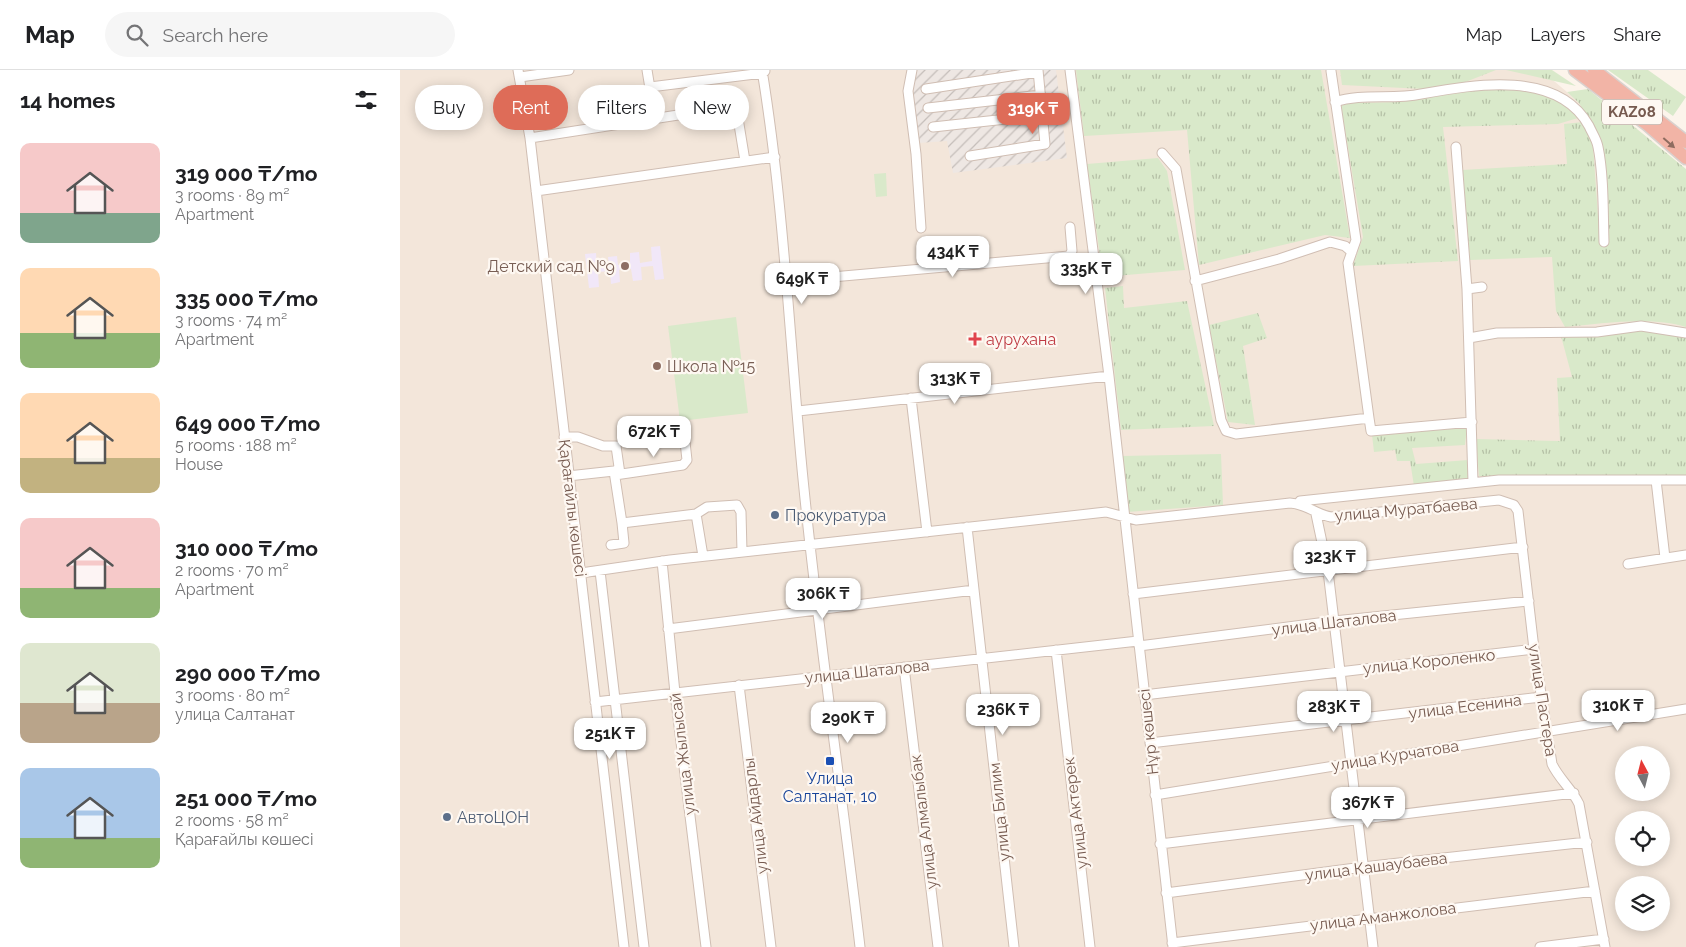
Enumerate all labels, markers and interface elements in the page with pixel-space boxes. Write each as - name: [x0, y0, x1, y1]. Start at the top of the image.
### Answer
- search box: [105, 12, 455, 57]
- text: Map: [25, 20, 75, 49]
- icon: search: [123, 21, 151, 49]
- text: Search here: [163, 24, 268, 46]
- text: Map: [1466, 24, 1502, 45]
- text: Layers: [1530, 24, 1585, 45]
- text: Share: [1613, 24, 1661, 45]
- chip: Buy: [415, 85, 483, 130]
- chip: Rent: [493, 85, 568, 130]
- chip: Filters: [578, 85, 665, 130]
- chip: New: [675, 85, 749, 130]
- icon: filters: [352, 86, 380, 114]
- text: 14 homes: [20, 88, 115, 113]
- pin: 319K ₸: [992, 92, 1074, 135]
- text: 319K ₸: [1008, 99, 1058, 118]
- road number: KAZ08: [1602, 100, 1662, 124]
- one-way arrow: [1663, 137, 1675, 148]
- text: 319 000 ₸/mo: [175, 161, 317, 186]
- icon: home: [60, 163, 120, 223]
- text: 3 rooms · 89 m²: [175, 186, 290, 205]
- text: Apartment: [175, 205, 254, 224]
- pin: 434K ₸: [912, 236, 994, 278]
- text: 434K ₸: [927, 242, 979, 261]
- pin: 335K ₸: [1045, 252, 1127, 295]
- place label: Детский сад №9: [487, 257, 615, 276]
- text: 335K ₸: [1061, 259, 1111, 278]
- marker: Детский сад №9: [619, 260, 631, 272]
- pin: 649K ₸: [761, 262, 843, 305]
- text: 649K ₸: [776, 269, 828, 288]
- text: 335 000 ₸/mo: [175, 286, 318, 311]
- icon: home: [60, 288, 120, 348]
- text: 3 rooms · 74 m²: [175, 311, 287, 330]
- text: Apartment: [175, 330, 254, 349]
- place label: аурухана: [986, 330, 1056, 349]
- marker: аурухана: [968, 332, 982, 346]
- place label: Школа №15: [667, 357, 756, 376]
- marker: Школа №15: [651, 360, 663, 372]
- pin: 313K ₸: [914, 362, 996, 405]
- text: 313K ₸: [930, 369, 980, 388]
- text: 649 000 ₸/mo: [175, 411, 320, 436]
- icon: home: [60, 413, 120, 473]
- pin: 672K ₸: [613, 416, 695, 458]
- text: 672K ₸: [628, 422, 680, 441]
- text: 5 rooms · 188 m²: [175, 436, 297, 455]
- street label: Қарағайлы көшесі: [555, 438, 590, 578]
- text: House: [175, 455, 223, 474]
- street label: улица Муратбаева: [1334, 494, 1478, 525]
- place label: Прокуратура: [785, 506, 886, 525]
- marker: Прокуратура: [769, 509, 781, 521]
- text: 310 000 ₸/mo: [175, 536, 318, 561]
- icon: home: [60, 538, 120, 598]
- pin: 323K ₸: [1289, 540, 1371, 583]
- text: 323K ₸: [1304, 547, 1356, 566]
- text: 2 rooms · 70 m²: [175, 561, 289, 580]
- pin: 306K ₸: [782, 578, 864, 620]
- text: Apartment: [175, 580, 254, 599]
- text: 306K ₸: [797, 584, 849, 603]
- street label: улица Шаталова: [1271, 605, 1397, 640]
- street label: улица Пастера: [1524, 642, 1561, 758]
- street label: улица Короленко: [1362, 645, 1496, 678]
- street label: улица Шаталова: [804, 655, 930, 687]
- text: 290 000 ₸/mo: [175, 661, 320, 686]
- icon: home: [60, 663, 120, 723]
- text: 3 rooms · 80 m²: [175, 686, 290, 705]
- street label: Нұр көшесі: [1135, 688, 1162, 776]
- pin: 283K ₸: [1293, 690, 1375, 733]
- street label: улица Есенина: [1407, 690, 1523, 723]
- pin: 310K ₸: [1577, 690, 1659, 732]
- street label: улица Жылысай: [666, 692, 699, 816]
- pin: 236K ₸: [962, 694, 1044, 736]
- text: 310K ₸: [1593, 696, 1643, 715]
- text: 283K ₸: [1308, 697, 1360, 716]
- text: 236K ₸: [977, 700, 1029, 719]
- pin: 290K ₸: [807, 702, 889, 744]
- text: улица Салтанат: [175, 705, 295, 724]
- text: 290K ₸: [822, 708, 874, 727]
- pin: 251K ₸: [569, 718, 651, 760]
- text: 251K ₸: [585, 724, 635, 743]
- street label: улица Курчатова: [1330, 736, 1460, 775]
- north arrow: [1615, 746, 1670, 801]
- map controls: [1615, 746, 1670, 931]
- street label: улица Алмалыбак: [906, 754, 941, 890]
- marker: Улица Салтанат, 10: [824, 755, 836, 767]
- street label: улица Актерек: [1059, 756, 1092, 870]
- street label: улица Айдарлы: [739, 757, 772, 875]
- street label: улица Билим: [985, 762, 1014, 862]
- place label: Улица Салтанат, 10: [783, 769, 877, 806]
- text: 251 000 ₸/mo: [175, 786, 317, 811]
- pin: 367K ₸: [1327, 786, 1409, 829]
- icon: home: [60, 788, 120, 848]
- text: 367K ₸: [1342, 793, 1394, 812]
- place label: АвтоЦОН: [457, 808, 529, 827]
- text: 2 rooms · 58 m²: [175, 811, 289, 830]
- marker: АвтоЦОН: [441, 811, 453, 823]
- button: locate: [1615, 811, 1670, 866]
- text: Қарағайлы көшесі: [175, 830, 313, 849]
- street label: улица Кашаубаева: [1304, 848, 1448, 885]
- button: layers: [1615, 876, 1670, 931]
- street label: улица Аманжолова: [1309, 898, 1457, 935]

